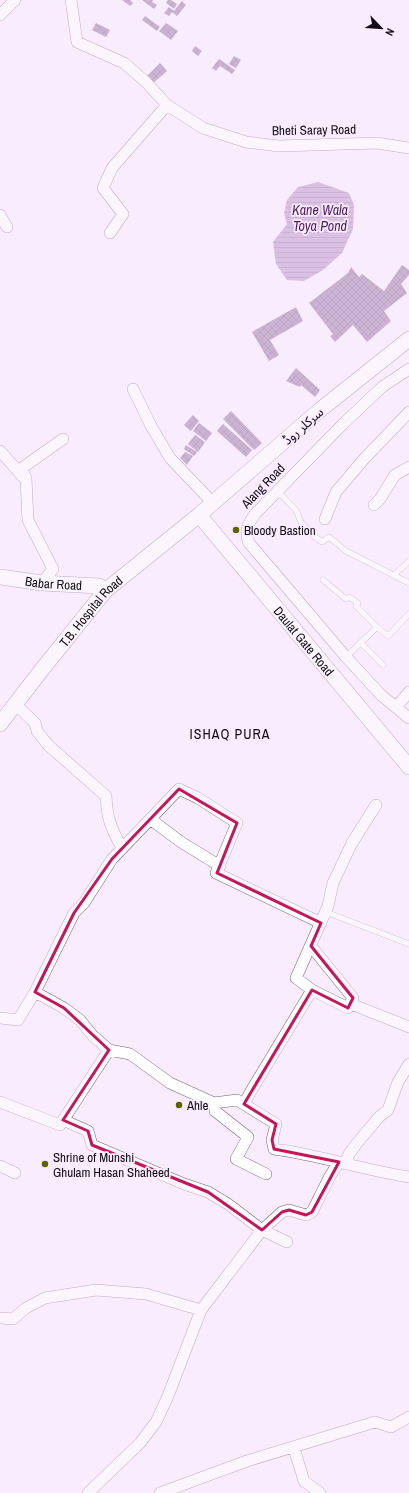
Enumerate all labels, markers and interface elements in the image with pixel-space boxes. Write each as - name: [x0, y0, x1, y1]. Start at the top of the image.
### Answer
- north arrow: [361, 8, 401, 48]
- text: N: [382, 26, 398, 38]
- street label: Bheti Saray Road: [272, 121, 356, 139]
- water label: Kane Wala Toya Pond: [292, 201, 348, 235]
- street label: سرکلر روڈ: [279, 404, 327, 448]
- street label: Alang Road: [237, 460, 289, 513]
- place label: Bloody Bastion: [244, 522, 316, 539]
- marker: Bloody Bastion: [231, 525, 241, 535]
- street label: Babar Road: [24, 572, 83, 594]
- street label: T.B. Hospital Road: [55, 572, 126, 650]
- street label: Daulat Gate Road: [270, 603, 338, 679]
- district label: ISHAQ PURA: [190, 725, 270, 743]
- place label: Ahle: [186, 1097, 208, 1114]
- marker: Ahle: [174, 1100, 184, 1110]
- place label: Shrine of Munshi Ghulam Hasan Shaheed: [53, 1149, 170, 1181]
- marker: Shrine of Munshi Ghulam Hasan Shaheed: [40, 1159, 50, 1169]

